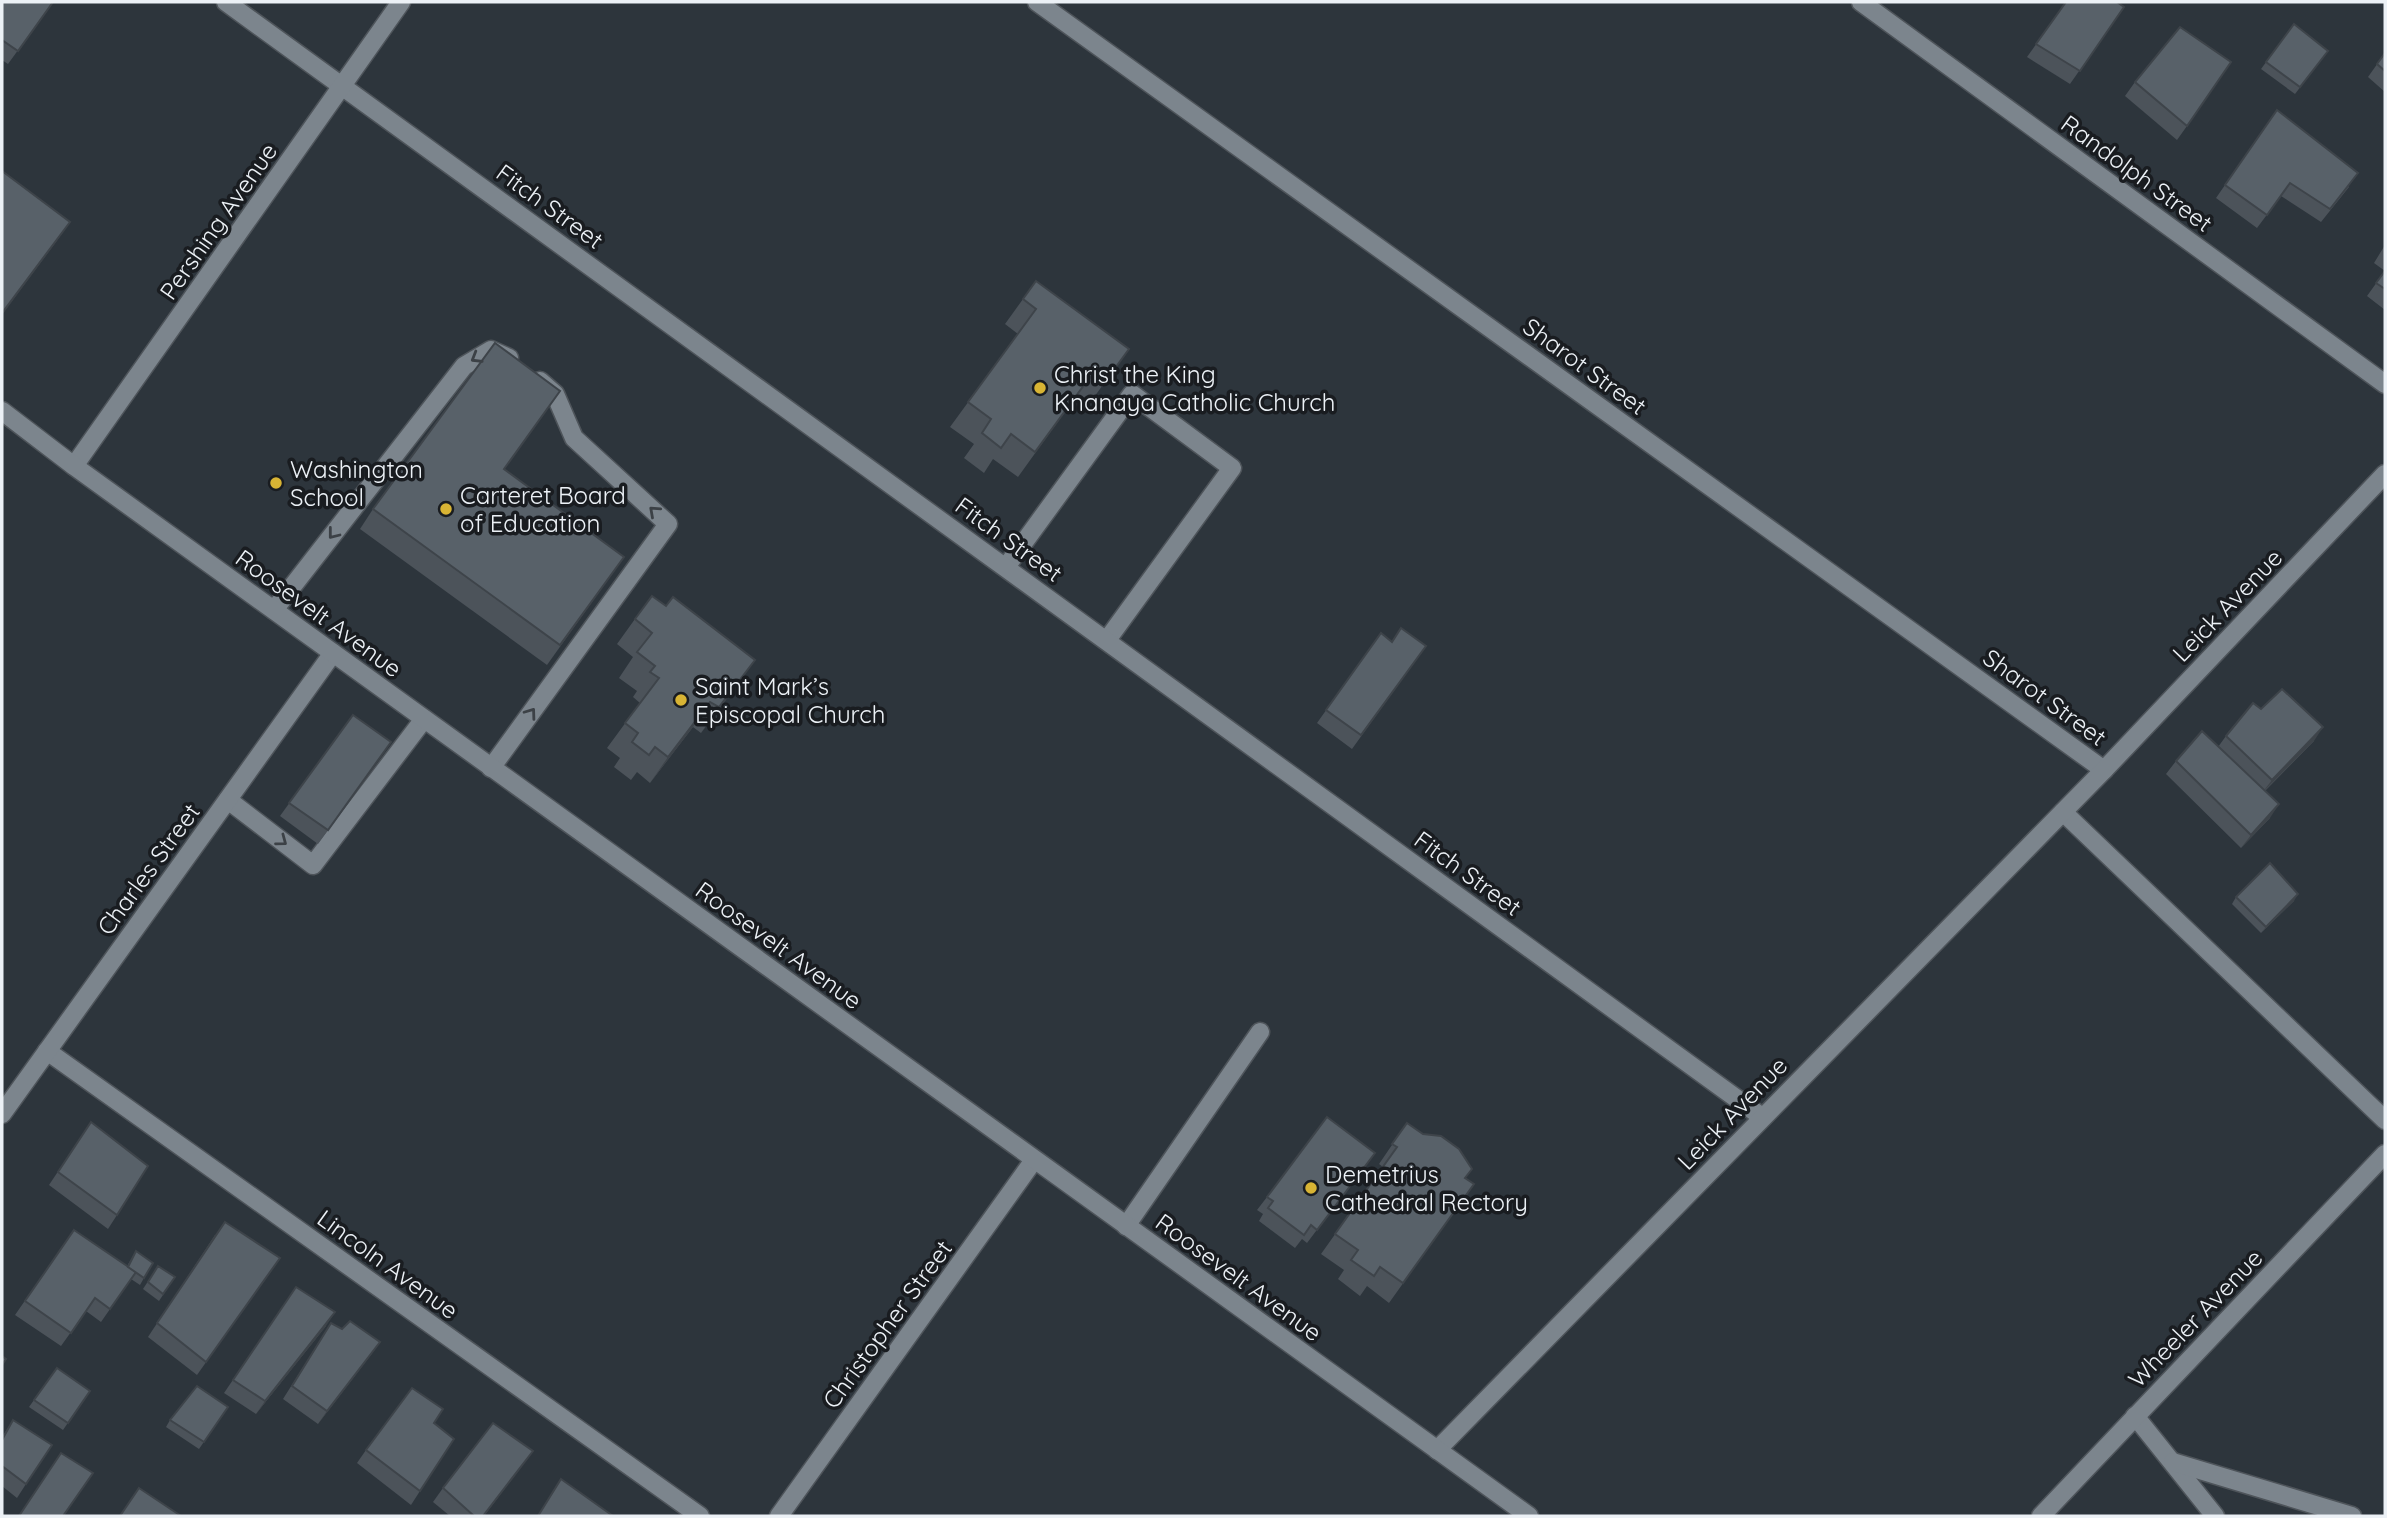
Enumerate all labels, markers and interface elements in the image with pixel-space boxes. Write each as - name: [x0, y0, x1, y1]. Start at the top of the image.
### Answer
- street label: Randolph Street: [2056, 108, 2218, 238]
- street label: Pershing Avenue: [153, 137, 283, 305]
- street label: Fitch Street: [491, 157, 609, 255]
- street label: Sharot Street: [1517, 311, 1653, 421]
- one-way arrow: [471, 350, 484, 363]
- place label: Christ the King Knanaya Catholic Church: [1054, 359, 1335, 417]
- marker: Christ the King Knanaya Catholic Church: [1032, 380, 1048, 396]
- place label: Washington School: [290, 454, 423, 512]
- marker: Washington School: [268, 475, 284, 491]
- place label: Carteret Board of Education: [460, 480, 626, 538]
- street label: Fitch Street: [950, 490, 1068, 588]
- marker: Carteret Board of Education: [438, 501, 454, 517]
- one-way arrow: [649, 507, 662, 519]
- one-way arrow: [329, 526, 342, 539]
- street label: Leick Avenue: [2166, 542, 2288, 668]
- street label: Roosevelt Avenue: [230, 543, 408, 683]
- street label: Sharot Street: [1977, 642, 2113, 752]
- place label: Saint Mark’s Episcopal Church: [695, 671, 885, 729]
- marker: Saint Mark’s Episcopal Church: [673, 692, 689, 708]
- one-way arrow: [523, 708, 535, 720]
- street label: Charles Street: [90, 797, 206, 941]
- street label: Fitch Street: [1409, 824, 1527, 922]
- one-way arrow: [274, 833, 287, 846]
- street label: Roosevelt Avenue: [690, 875, 868, 1015]
- street label: Leick Avenue: [1671, 1050, 1793, 1176]
- place label: Demetrius Cathedral Rectory: [1325, 1159, 1528, 1217]
- marker: Demetrius Cathedral Rectory: [1303, 1180, 1319, 1196]
- street label: Lincoln Avenue: [312, 1203, 464, 1325]
- street label: Roosevelt Avenue: [1150, 1207, 1328, 1347]
- street label: Christopher Street: [816, 1234, 958, 1414]
- street label: Wheeler Avenue: [2121, 1243, 2269, 1393]

